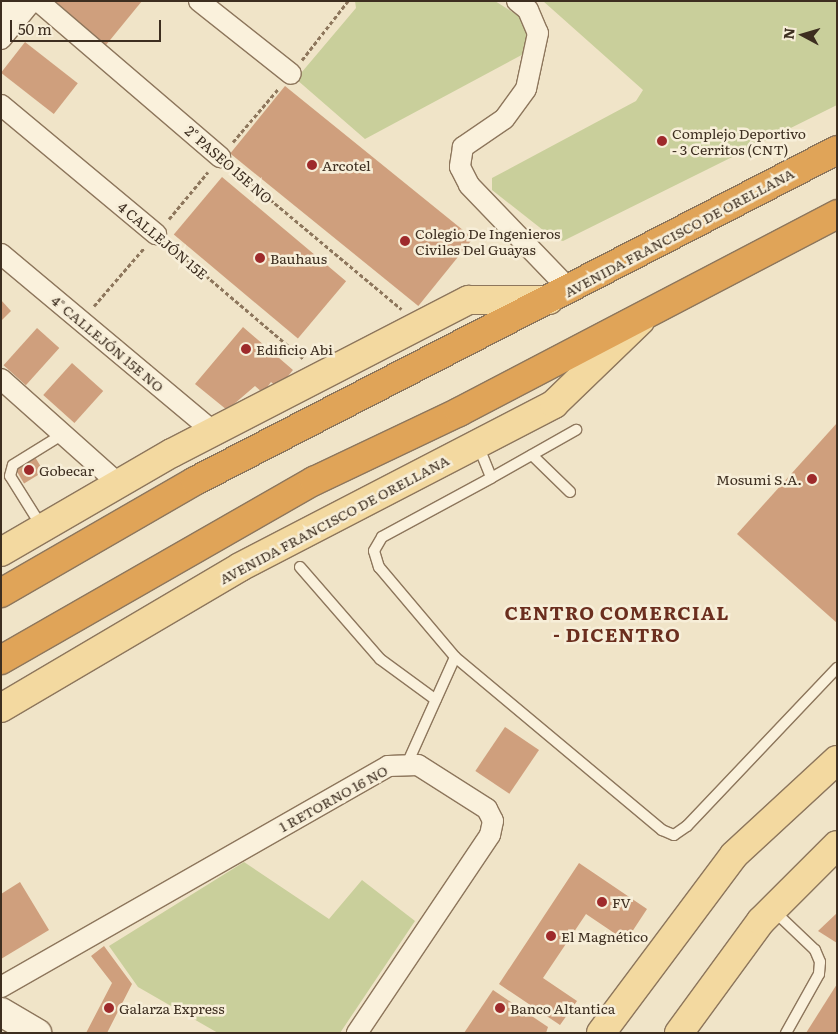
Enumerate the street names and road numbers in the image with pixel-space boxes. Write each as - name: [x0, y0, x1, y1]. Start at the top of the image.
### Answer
- street label: 2° PASEO 15E NO: [182, 122, 276, 206]
- street label: AVENIDA FRANCISCO DE ORELLANA: [561, 164, 797, 300]
- street label: 4 CALLEJÓN 15E: [115, 198, 211, 282]
- street label: 4° CALLEJÓN 15E NO: [49, 291, 167, 395]
- street label: AVENIDA FRANCISCO DE ORELLANA: [216, 451, 452, 587]
- street label: 1 RETORNO 16 NO: [276, 761, 390, 835]

